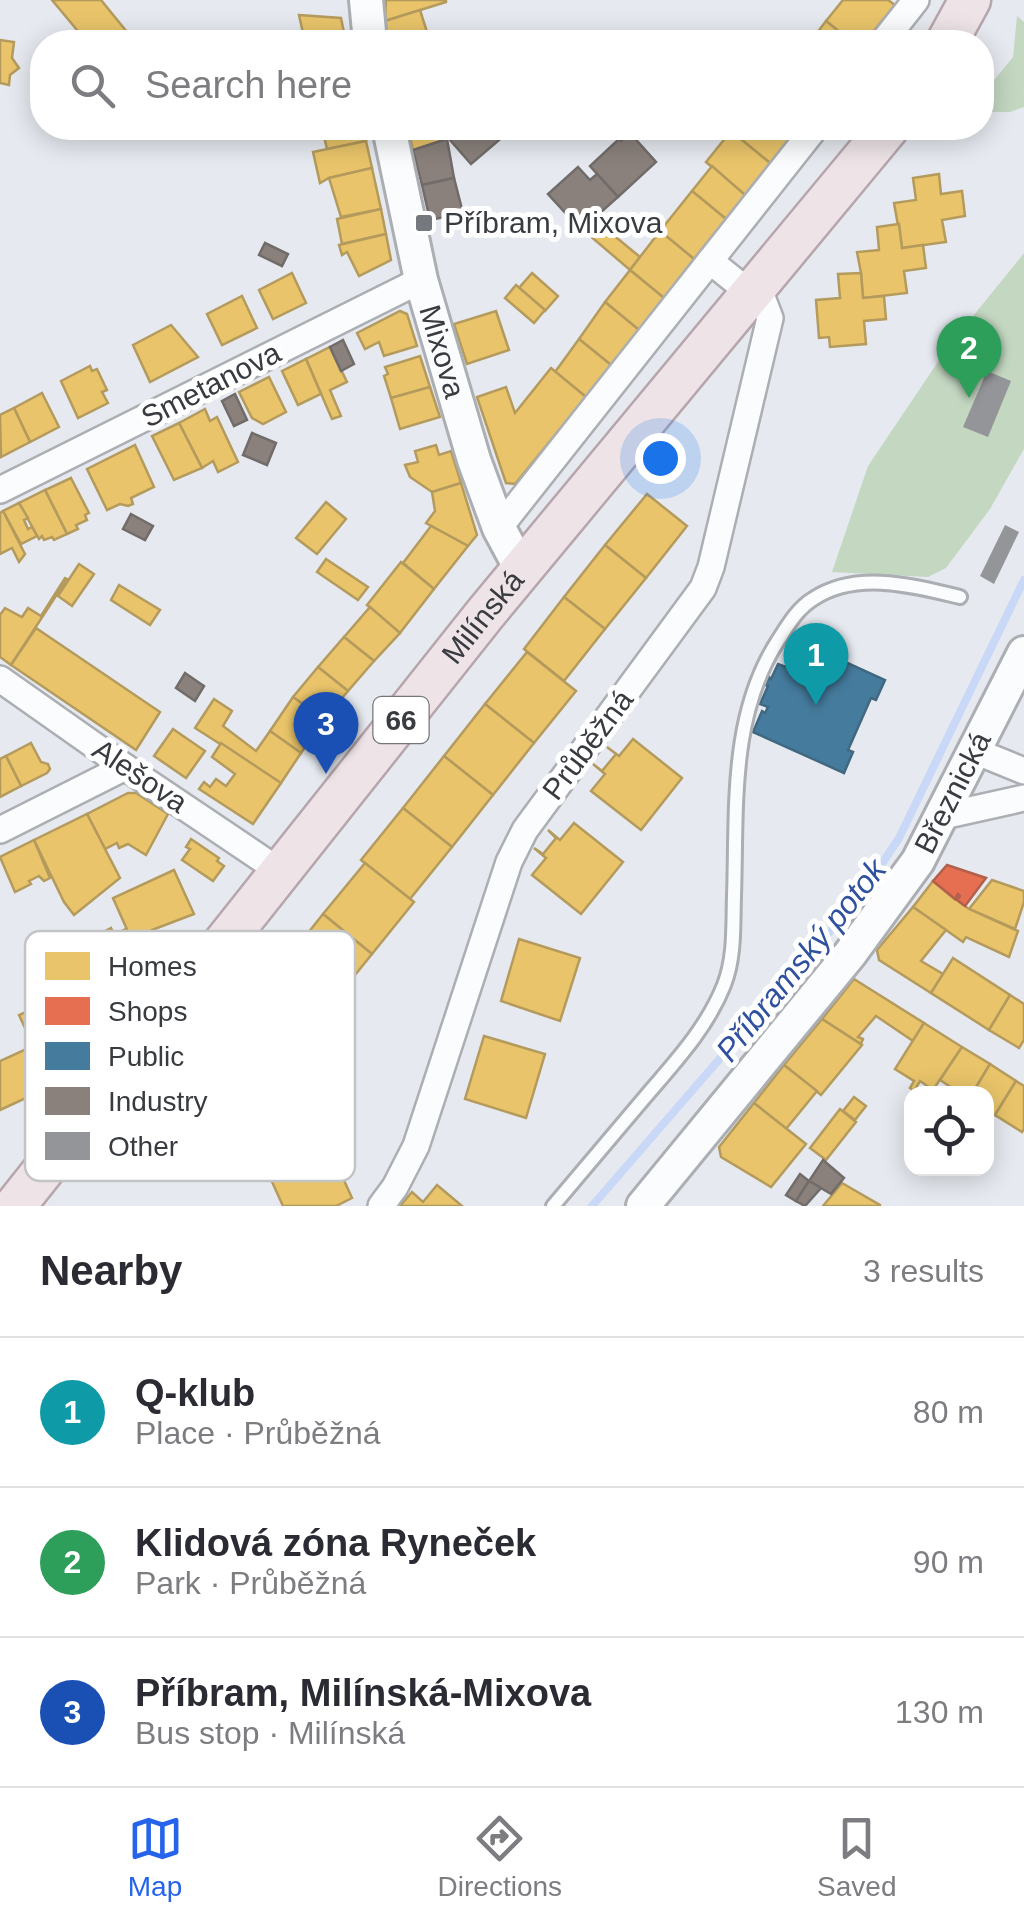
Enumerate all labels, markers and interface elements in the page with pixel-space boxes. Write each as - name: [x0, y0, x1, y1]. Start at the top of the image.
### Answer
- search box: [30, 30, 994, 140]
- icon: search: [65, 58, 120, 113]
- text: Search here: [145, 64, 352, 106]
- place label: Příbram, Mixova: [444, 206, 663, 239]
- marker: Příbram, Mixova: [413, 212, 435, 234]
- street label: Mixova: [413, 301, 472, 402]
- pin: 2: [936, 316, 1002, 398]
- street label: Smetanova: [136, 335, 286, 434]
- your location: [635, 433, 686, 484]
- street label: Milínská: [435, 564, 530, 670]
- pin: 1: [784, 622, 848, 705]
- street label: Průběžná: [536, 683, 640, 806]
- pin: 3: [294, 692, 358, 774]
- road number: 66: [374, 697, 428, 743]
- street label: Březnická: [908, 726, 997, 859]
- street label: Alešova: [87, 732, 194, 819]
- water label: Příbramský potok: [709, 850, 895, 1068]
- legend: [25, 931, 355, 1181]
- text: Homes: [108, 951, 197, 982]
- text: Shops: [108, 996, 187, 1027]
- text: Public: [108, 1041, 184, 1072]
- text: Industry: [108, 1086, 208, 1117]
- map controls: [904, 1086, 994, 1176]
- button: locate: [904, 1086, 994, 1176]
- text: Other: [108, 1131, 178, 1162]
- text: Nearby: [40, 1247, 182, 1294]
- text: 3 results: [863, 1253, 984, 1289]
- text: Q-klub: [135, 1372, 255, 1414]
- text: 1: [64, 1394, 81, 1430]
- text: 80 m: [913, 1394, 984, 1430]
- text: Place · Průběžná: [135, 1415, 380, 1451]
- text: Klidová zóna Ryneček: [135, 1522, 536, 1564]
- text: 2: [64, 1544, 81, 1580]
- text: 90 m: [913, 1544, 984, 1580]
- text: Park · Průběžná: [135, 1565, 366, 1601]
- text: Příbram, Milínská-Mixova: [135, 1672, 591, 1714]
- text: 3: [64, 1694, 81, 1730]
- text: 130 m: [895, 1694, 984, 1730]
- text: Bus stop · Milínská: [135, 1715, 405, 1751]
- tab: Map: [128, 1811, 183, 1903]
- tab: Directions: [438, 1811, 562, 1903]
- tab: Saved: [817, 1811, 896, 1903]

